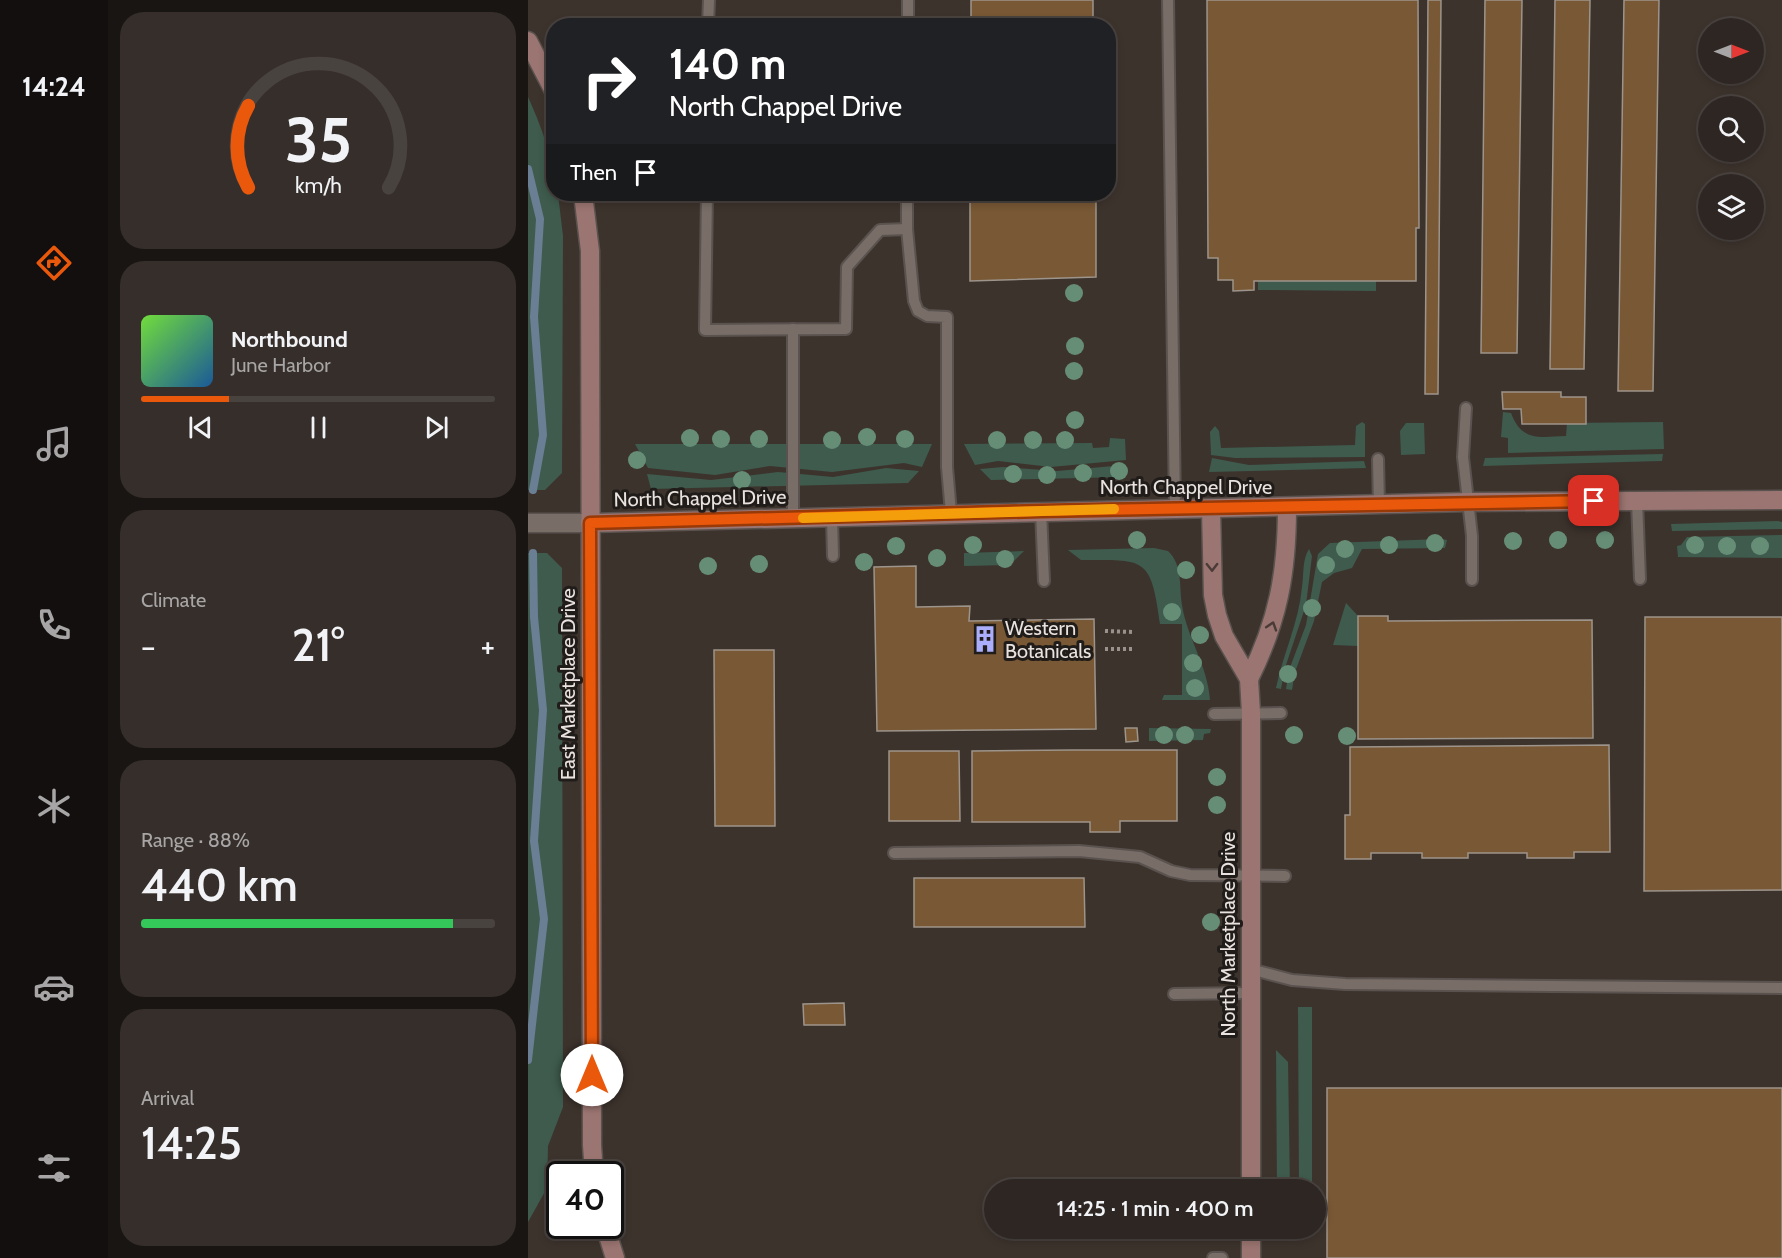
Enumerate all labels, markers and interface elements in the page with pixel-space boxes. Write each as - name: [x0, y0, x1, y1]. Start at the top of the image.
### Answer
- north arrow: [1698, 18, 1764, 84]
- map controls: [1698, 18, 1764, 240]
- text: 140 m: [669, 38, 786, 90]
- icon: right: [570, 42, 648, 120]
- text: 14:24: [22, 70, 86, 103]
- text: North Chappel Drive: [669, 90, 902, 123]
- button: search: [1698, 96, 1764, 162]
- text: 35: [284, 102, 352, 178]
- icon: arrive: [629, 156, 662, 189]
- text: Then: [570, 159, 617, 186]
- text: km/h: [295, 172, 341, 198]
- button: layers: [1698, 174, 1764, 240]
- icon: directions: [33, 242, 75, 284]
- text: Northbound: [231, 326, 348, 353]
- text: June Harbor: [231, 353, 331, 377]
- icon: previous: [184, 411, 217, 444]
- icon: pause: [302, 411, 335, 444]
- icon: next: [420, 411, 453, 444]
- icon: music: [33, 423, 75, 465]
- street label: North Chappel Drive: [1100, 475, 1272, 499]
- pin: [1568, 475, 1619, 526]
- street label: North Chappel Drive: [614, 484, 786, 512]
- icon: arrive: [1577, 484, 1610, 517]
- one-way arrow: [1206, 563, 1219, 572]
- text: Climate: [141, 588, 206, 612]
- street label: East Marketplace Drive: [556, 588, 580, 780]
- icon: phone: [33, 604, 75, 646]
- place label: Western Botanicals: [1005, 616, 1091, 663]
- text: 21°: [292, 618, 344, 672]
- one-way arrow: [1265, 621, 1278, 632]
- building icon: Western Botanicals: [970, 624, 1000, 654]
- text: −: [141, 626, 156, 666]
- text: +: [480, 626, 495, 666]
- icon: climate: [33, 785, 75, 827]
- text: Range · 88%: [141, 828, 250, 852]
- street label: North Marketplace Drive: [1216, 832, 1240, 1036]
- text: 440 km: [141, 858, 298, 912]
- icon: car: [33, 966, 75, 1008]
- position arrow: [560, 1043, 624, 1107]
- text: Arrival: [141, 1086, 194, 1110]
- text: 14:25: [141, 1116, 242, 1170]
- icon: filters: [33, 1147, 75, 1189]
- speed limit sign: 40: [546, 1161, 624, 1239]
- text: 14:25 · 1 min · 400 m: [1057, 1195, 1253, 1222]

